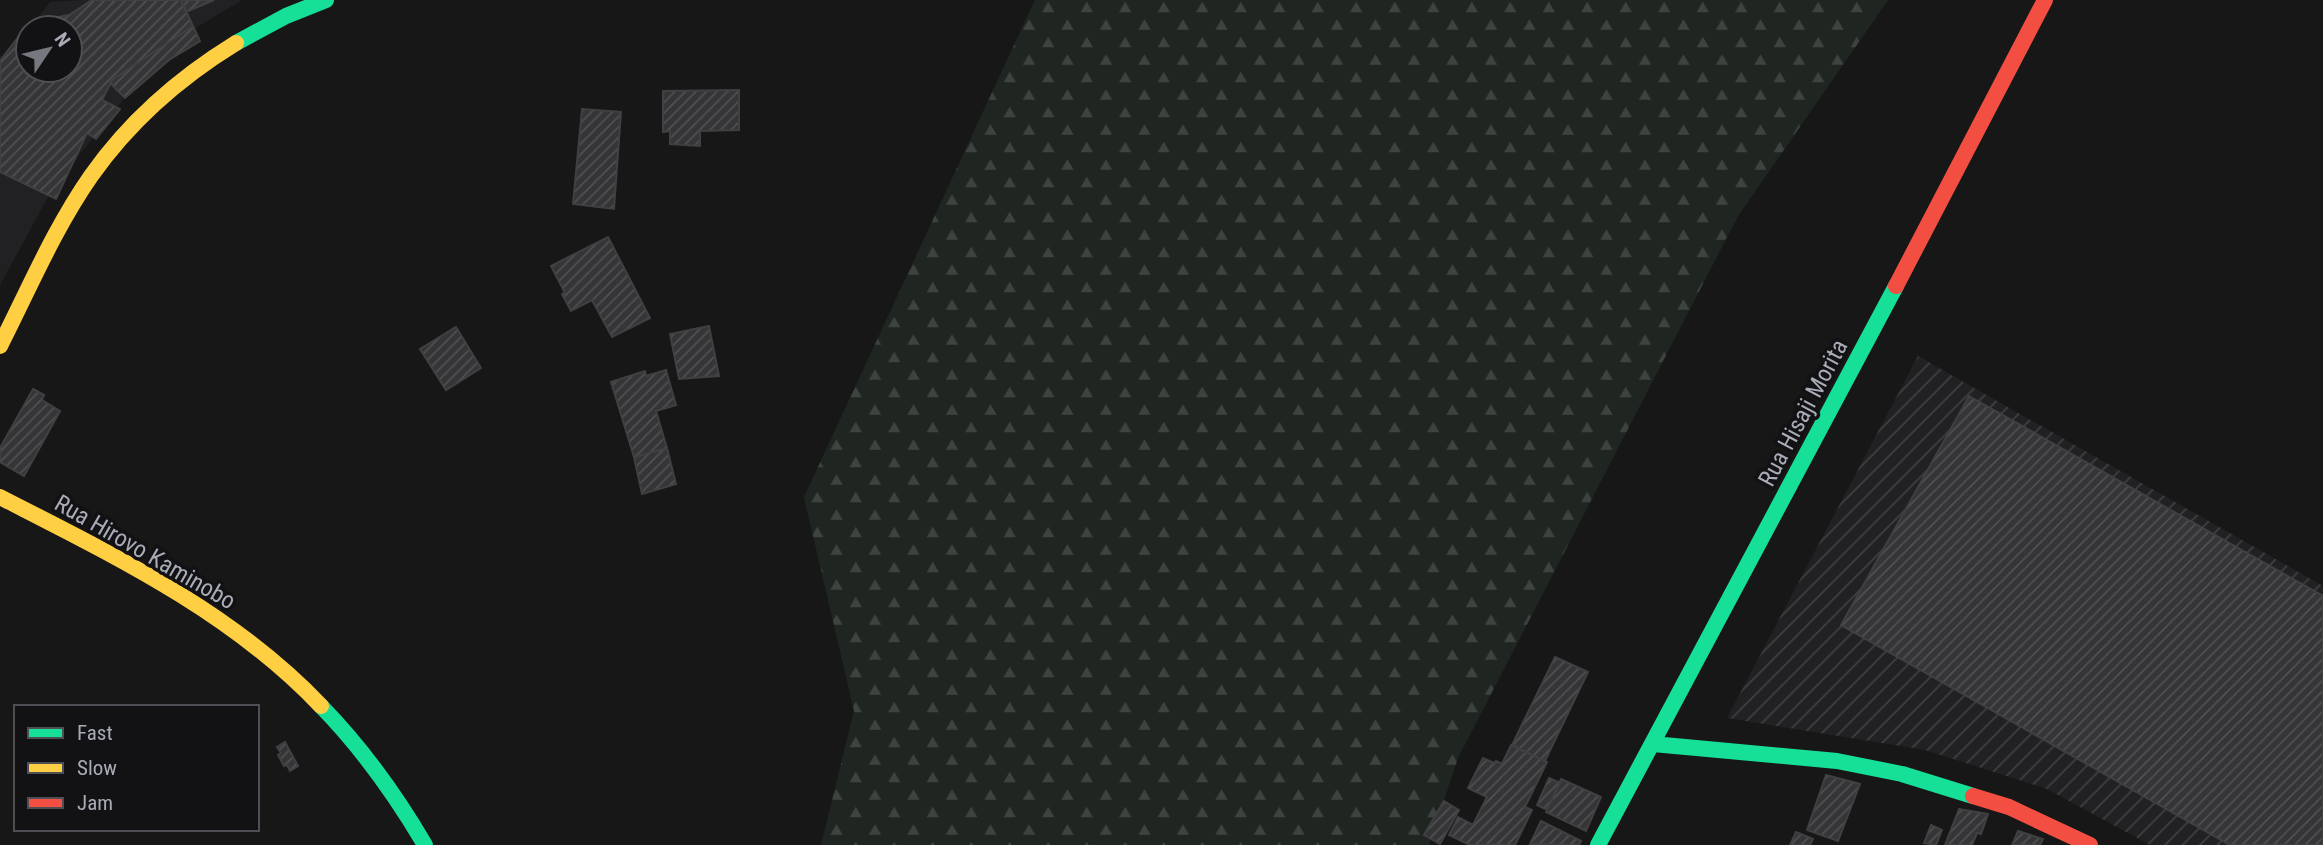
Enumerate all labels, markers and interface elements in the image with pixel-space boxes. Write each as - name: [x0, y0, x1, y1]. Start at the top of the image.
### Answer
- north arrow: [14, 14, 84, 84]
- text: N: [50, 28, 75, 51]
- street label: Rua Hisaji Morita: [1753, 335, 1853, 491]
- street label: Rua Hirovo Kaminobo: [50, 489, 240, 615]
- legend: [14, 705, 259, 831]
- text: Fast: [77, 721, 113, 745]
- text: Slow: [77, 756, 117, 780]
- text: Jam: [77, 791, 113, 815]

